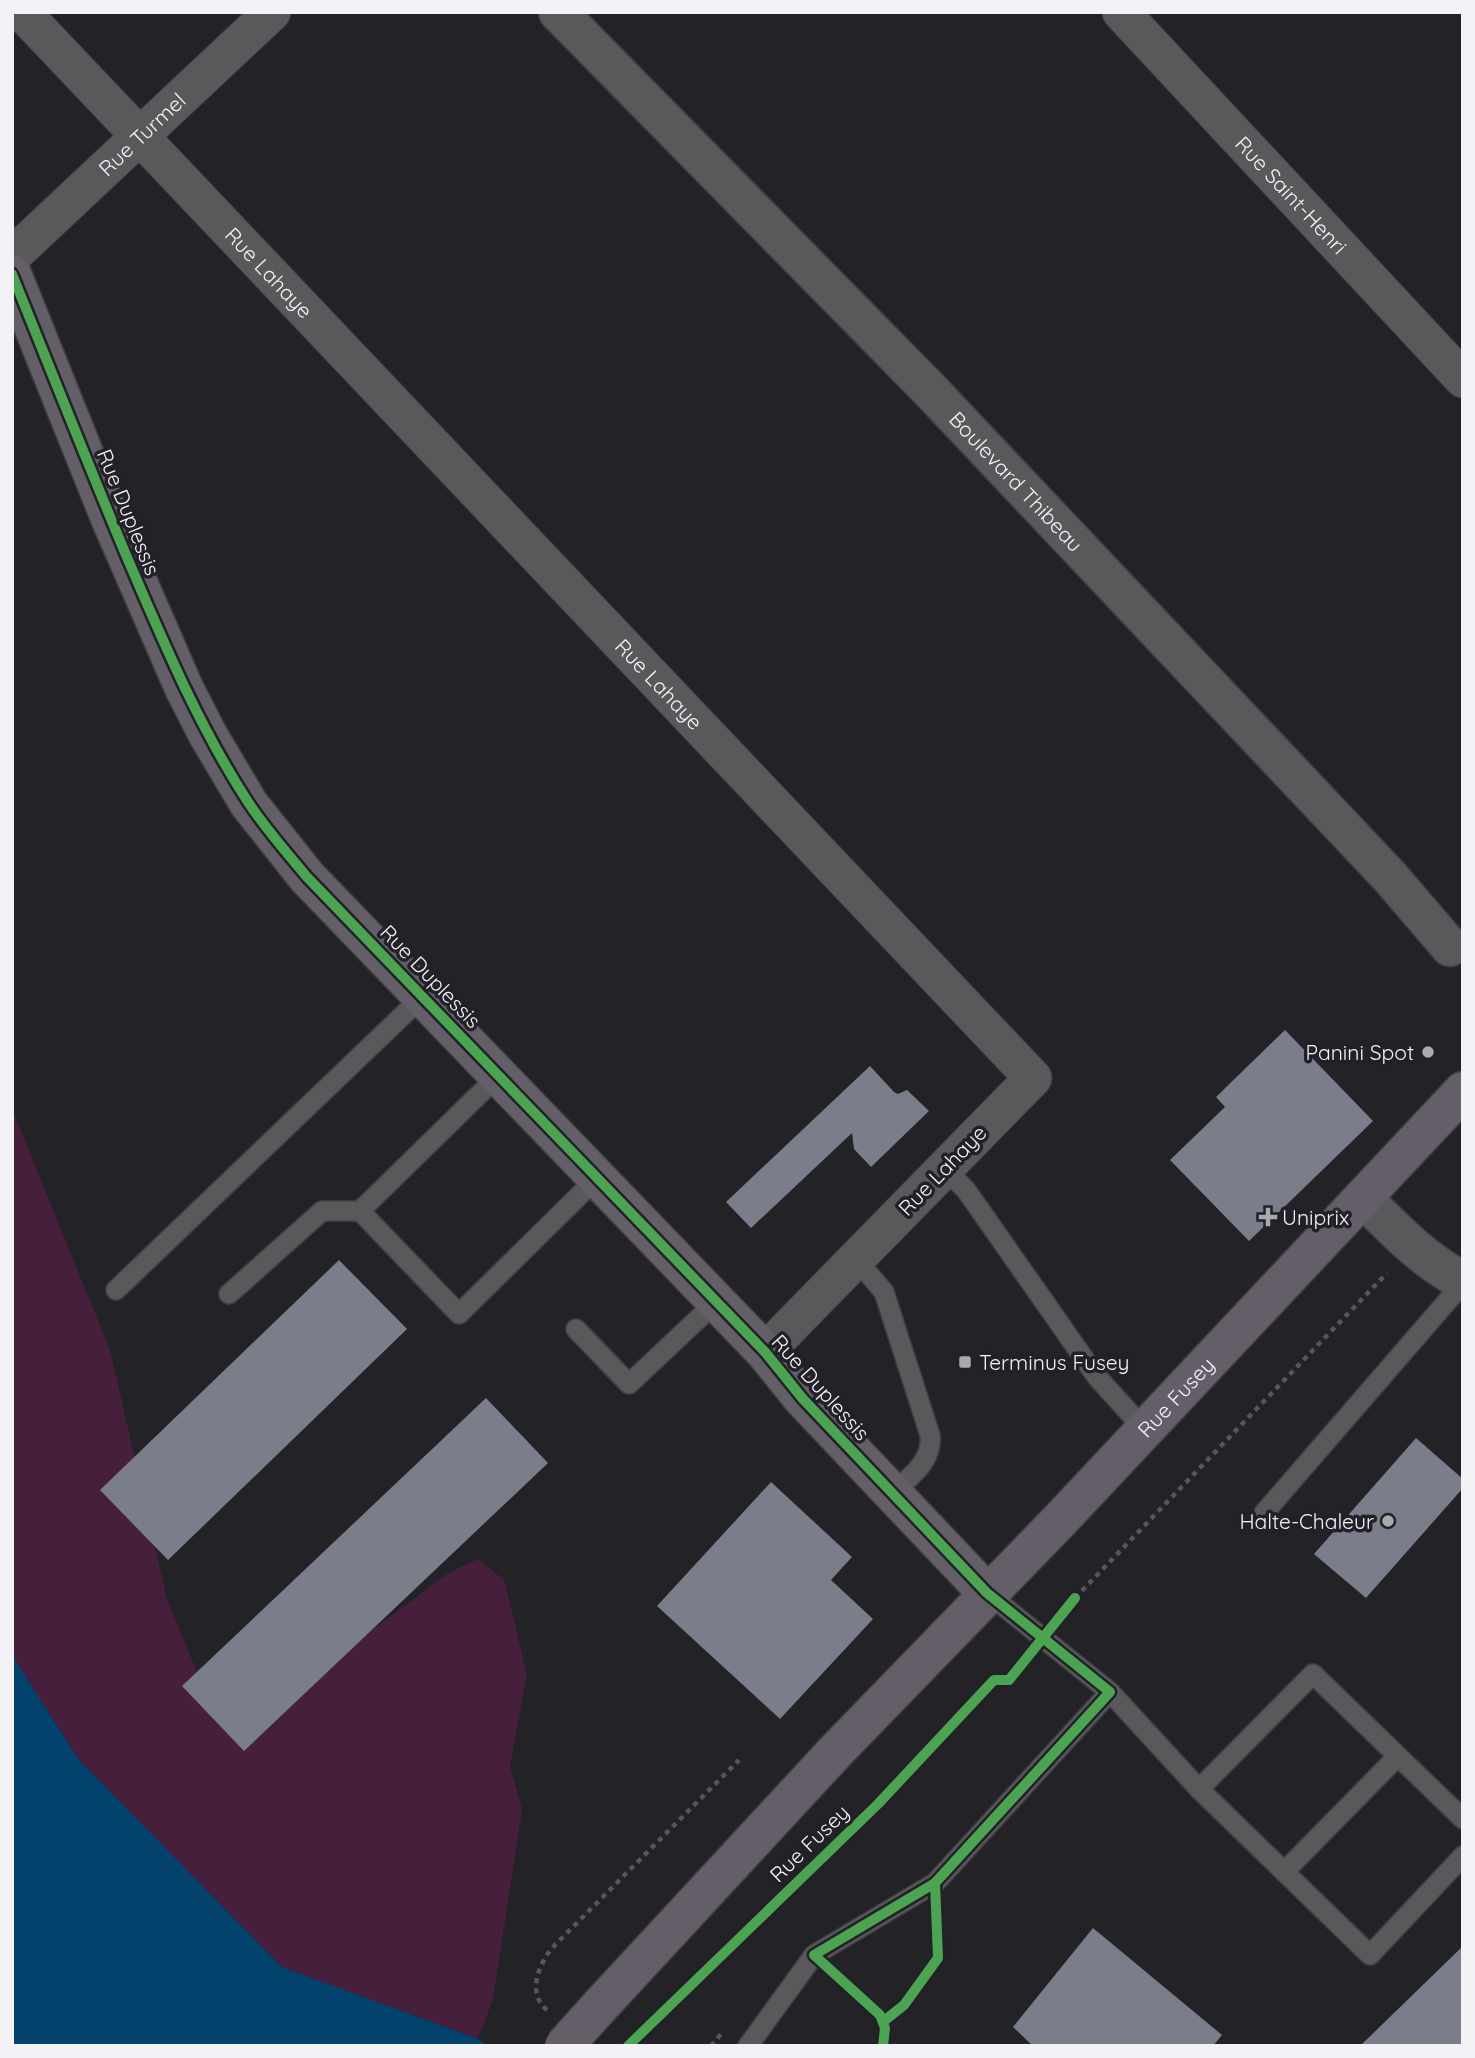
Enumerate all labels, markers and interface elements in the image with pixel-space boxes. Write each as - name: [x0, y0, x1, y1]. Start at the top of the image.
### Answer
- street label: Rue Turmel: [93, 87, 191, 181]
- street label: Rue Saint-Henri: [1230, 131, 1353, 259]
- street label: Rue Lahaye: [220, 222, 318, 323]
- street label: Boulevard Thibeau: [944, 406, 1089, 557]
- street label: Rue Duplessis: [92, 445, 166, 579]
- street label: Rue Lahaye: [610, 633, 708, 735]
- street label: Rue Duplessis: [375, 919, 487, 1033]
- place label: Panini Spot: [1306, 1039, 1414, 1065]
- marker: Panini Spot: [1420, 1044, 1436, 1060]
- street label: Rue Lahaye: [892, 1119, 992, 1221]
- place label: Uniprix: [1282, 1204, 1349, 1230]
- marker: Uniprix: [1260, 1209, 1276, 1225]
- street label: Rue Duplessis: [767, 1329, 875, 1445]
- place label: Terminus Fusey: [979, 1349, 1130, 1375]
- street label: Rue Fusey: [1132, 1351, 1219, 1443]
- marker: Terminus Fusey: [957, 1354, 973, 1370]
- place label: Halte-Chaleur: [1239, 1508, 1374, 1534]
- marker: Halte-Chaleur: [1380, 1513, 1396, 1529]
- street label: Rue Fusey: [764, 1799, 854, 1887]

